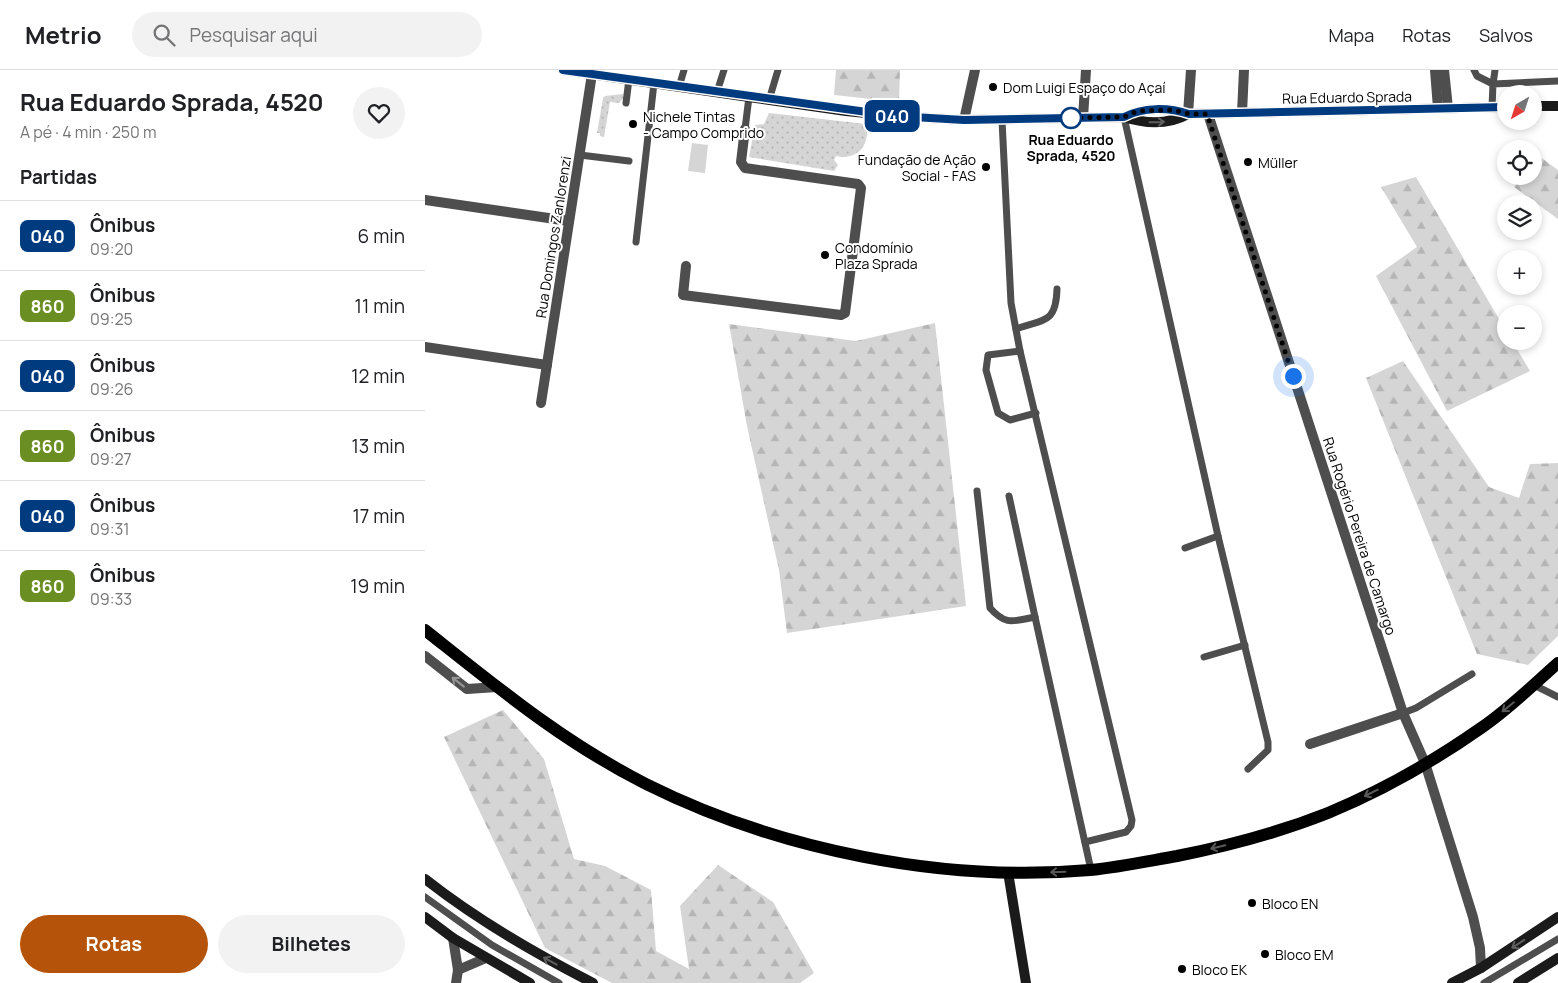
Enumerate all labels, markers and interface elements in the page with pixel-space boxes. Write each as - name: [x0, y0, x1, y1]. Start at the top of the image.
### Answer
- search box: [132, 12, 482, 57]
- text: Metrio: [25, 18, 102, 51]
- icon: search: [150, 21, 178, 49]
- text: Pesquisar aqui: [190, 22, 318, 48]
- text: Mapa: [1328, 23, 1374, 47]
- text: Rotas: [1402, 23, 1451, 47]
- text: Salvos: [1479, 23, 1533, 47]
- place label: Dom Luigi Espaço do Açaí: [1003, 78, 1165, 97]
- marker: Dom Luigi Espaço do Açaí: [987, 81, 999, 93]
- text: Rua Eduardo Sprada, 4520: [20, 85, 323, 118]
- north arrow: [1497, 85, 1543, 130]
- map controls: [1497, 85, 1542, 350]
- street label: Rua Eduardo Sprada: [1282, 86, 1412, 108]
- button: heart: [353, 87, 405, 139]
- line badge: 040: [863, 100, 921, 132]
- text: 040: [875, 104, 909, 128]
- place label: Nichele Tintas - Campo Comprido: [643, 107, 764, 142]
- marker: Rua Eduardo Sprada, 4520: [1060, 107, 1082, 129]
- one-way arrow: [1149, 117, 1165, 126]
- marker: Nichele Tintas - Campo Comprido: [627, 118, 639, 130]
- text: A pé · 4 min · 250 m: [20, 121, 157, 143]
- place label: Rua Eduardo Sprada, 4520: [1027, 130, 1115, 165]
- button: locate: [1497, 140, 1542, 185]
- place label: Fundação de Ação Social - FAS: [858, 150, 976, 185]
- place label: Müller: [1258, 153, 1298, 172]
- street label: Rua Domingos Zanlorenzi: [531, 155, 575, 319]
- marker: Müller: [1242, 156, 1254, 168]
- marker: Fundação de Ação Social - FAS: [980, 161, 992, 173]
- text: Partidas: [20, 164, 97, 190]
- button: layers: [1497, 195, 1542, 240]
- text: Ônibus: [90, 212, 155, 238]
- text: 6 min: [358, 223, 405, 249]
- text: 040: [30, 224, 65, 248]
- text: 09:20: [90, 238, 133, 260]
- place label: Condomínio Plaza Sprada: [835, 238, 918, 273]
- marker: Condomínio Plaza Sprada: [819, 249, 831, 261]
- button: +: [1497, 250, 1542, 295]
- text: Ônibus: [90, 282, 155, 308]
- text: 11 min: [355, 293, 405, 319]
- text: 860: [30, 294, 65, 318]
- button: −: [1497, 305, 1542, 350]
- text: 09:25: [90, 308, 133, 330]
- text: Ônibus: [90, 352, 155, 378]
- text: 12 min: [351, 363, 405, 389]
- text: 040: [30, 364, 65, 388]
- your location: [1281, 364, 1306, 389]
- text: 09:26: [90, 378, 134, 400]
- text: Ônibus: [90, 422, 155, 448]
- text: 13 min: [351, 433, 405, 459]
- text: 860: [30, 434, 65, 458]
- street label: Rua Rogério Pereira de Camargo: [1319, 435, 1401, 637]
- text: 09:27: [90, 448, 132, 470]
- text: Ônibus: [90, 492, 155, 518]
- text: 17 min: [352, 503, 405, 529]
- text: 040: [30, 504, 65, 528]
- text: 09:31: [90, 518, 130, 540]
- text: Ônibus: [90, 562, 155, 588]
- text: 19 min: [350, 573, 405, 599]
- text: 860: [30, 574, 65, 598]
- text: 09:33: [90, 588, 132, 610]
- one-way arrow: [452, 676, 465, 687]
- one-way arrow: [1502, 701, 1515, 712]
- one-way arrow: [1364, 789, 1379, 798]
- one-way arrow: [1210, 843, 1226, 852]
- one-way arrow: [1050, 867, 1066, 876]
- place label: Bloco EN: [1262, 894, 1318, 913]
- marker: Bloco EN: [1246, 897, 1258, 909]
- button: Rotas: [20, 915, 208, 973]
- button: Bilhetes: [218, 915, 405, 973]
- one-way arrow: [1511, 939, 1525, 949]
- place label: Bloco EM: [1275, 945, 1334, 964]
- marker: Bloco EM: [1259, 948, 1271, 960]
- one-way arrow: [543, 955, 558, 965]
- place label: Bloco EK: [1192, 960, 1248, 979]
- marker: Bloco EK: [1176, 963, 1188, 975]

